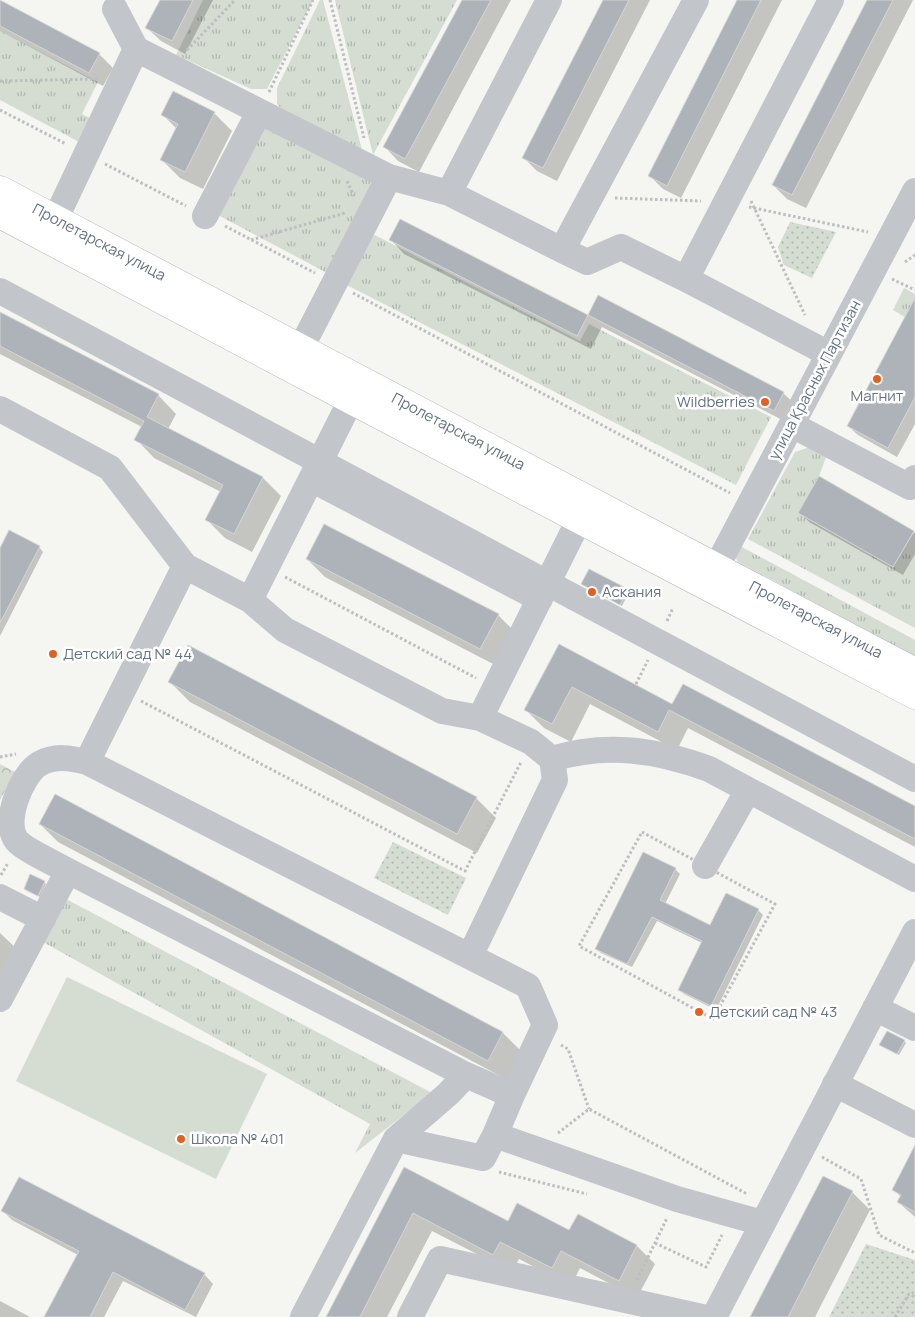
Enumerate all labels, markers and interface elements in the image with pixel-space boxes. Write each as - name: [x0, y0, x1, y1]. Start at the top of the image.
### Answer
- street label: Пролетарская улица: [29, 198, 170, 285]
- street label: улица Красных Партизан: [763, 296, 866, 463]
- marker: Магнит: [871, 373, 883, 385]
- place label: Магнит: [851, 385, 904, 406]
- street label: Пролетарская улица: [388, 387, 529, 475]
- place label: Wildberries: [677, 391, 755, 412]
- marker: Wildberries: [759, 396, 771, 408]
- street label: Пролетарская улица: [746, 576, 886, 663]
- place label: Аскания: [602, 581, 661, 602]
- marker: Аскания: [586, 586, 598, 598]
- place label: Детский сад № 44: [63, 643, 192, 664]
- marker: Детский сад № 44: [47, 648, 59, 660]
- place label: Детский сад № 43: [709, 1001, 837, 1022]
- marker: Детский сад № 43: [693, 1006, 705, 1018]
- place label: Школа № 401: [191, 1128, 284, 1149]
- marker: Школа № 401: [175, 1133, 187, 1145]

